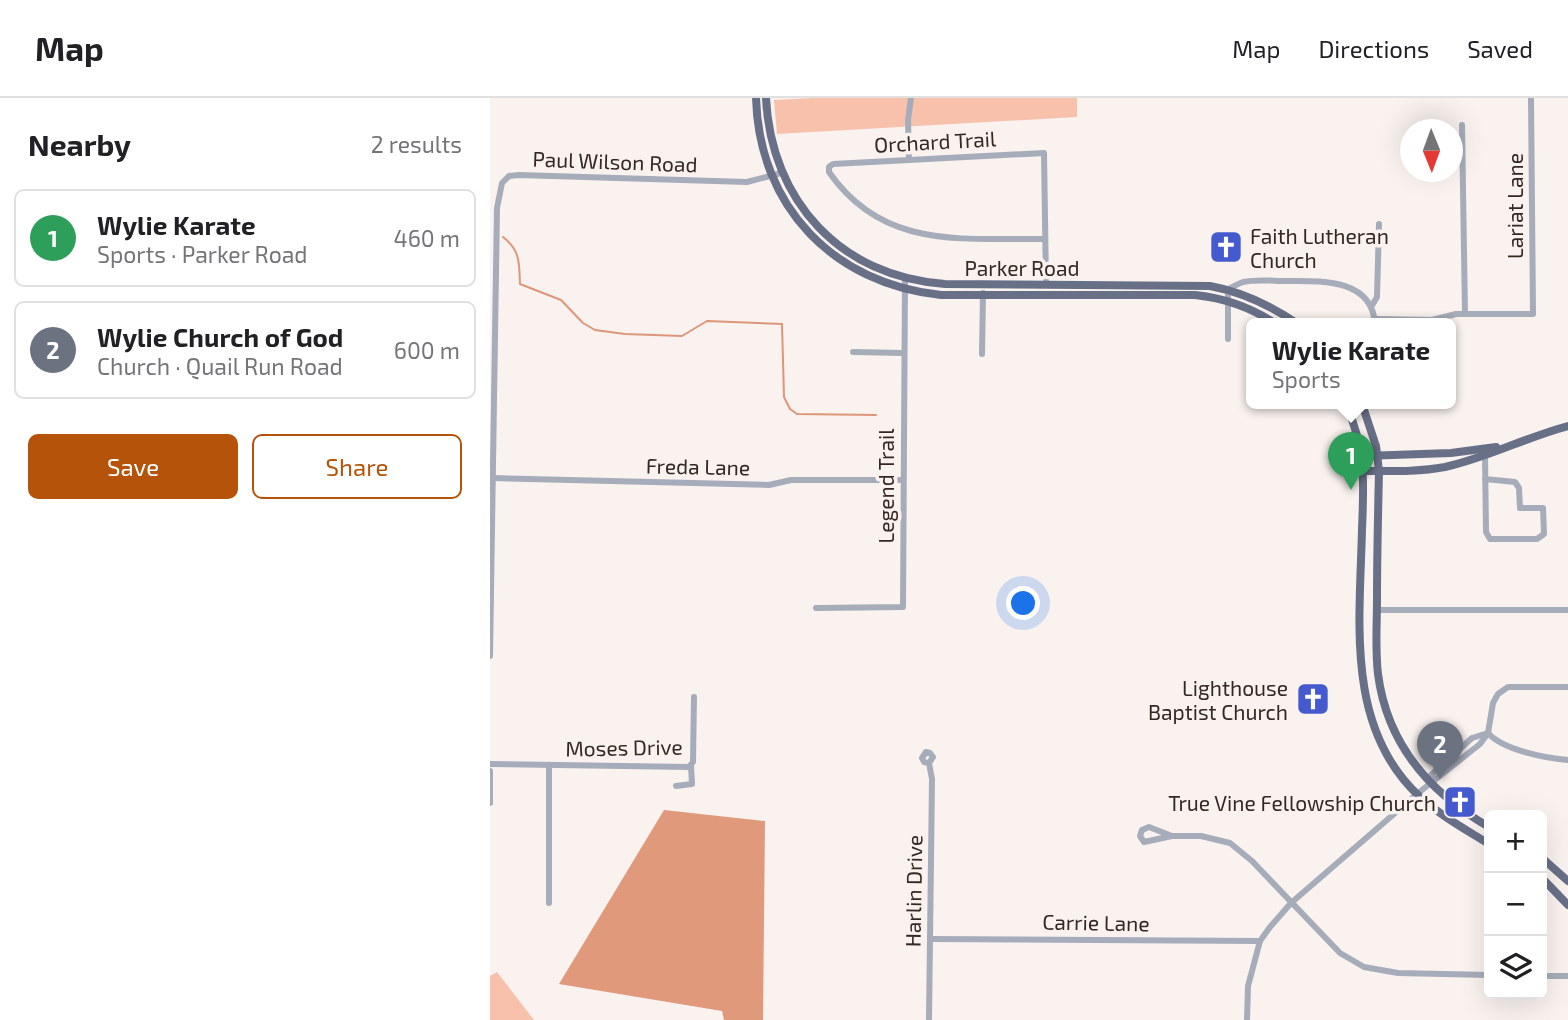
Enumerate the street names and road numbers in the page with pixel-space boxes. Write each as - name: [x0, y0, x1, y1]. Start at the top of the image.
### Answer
- street label: Orchard Trail: [873, 125, 997, 157]
- street label: Paul Wilson Road: [532, 146, 698, 176]
- street label: Lariat Lane: [1502, 153, 1527, 259]
- street label: Parker Road: [965, 255, 1079, 280]
- street label: Legend Trail: [873, 428, 898, 544]
- street label: Freda Lane: [646, 453, 750, 479]
- street label: Moses Drive: [565, 733, 683, 761]
- street label: Harlin Drive: [900, 835, 926, 947]
- street label: Carrie Lane: [1042, 909, 1150, 935]

